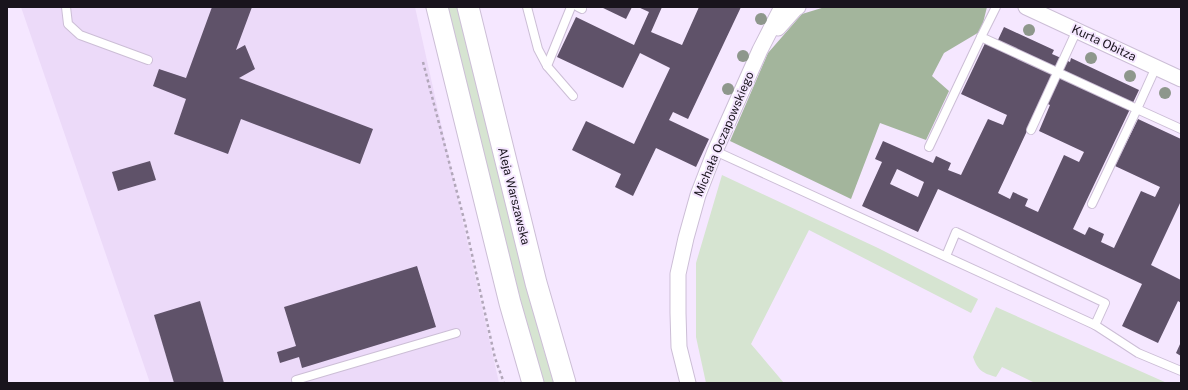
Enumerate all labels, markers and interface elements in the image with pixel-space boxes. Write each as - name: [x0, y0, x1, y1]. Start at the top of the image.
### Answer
- street label: Kurta Obitza: [1070, 22, 1138, 64]
- street label: Michała Oczapowskiego: [691, 69, 757, 199]
- street label: Aleja Warszawska: [495, 146, 533, 246]

